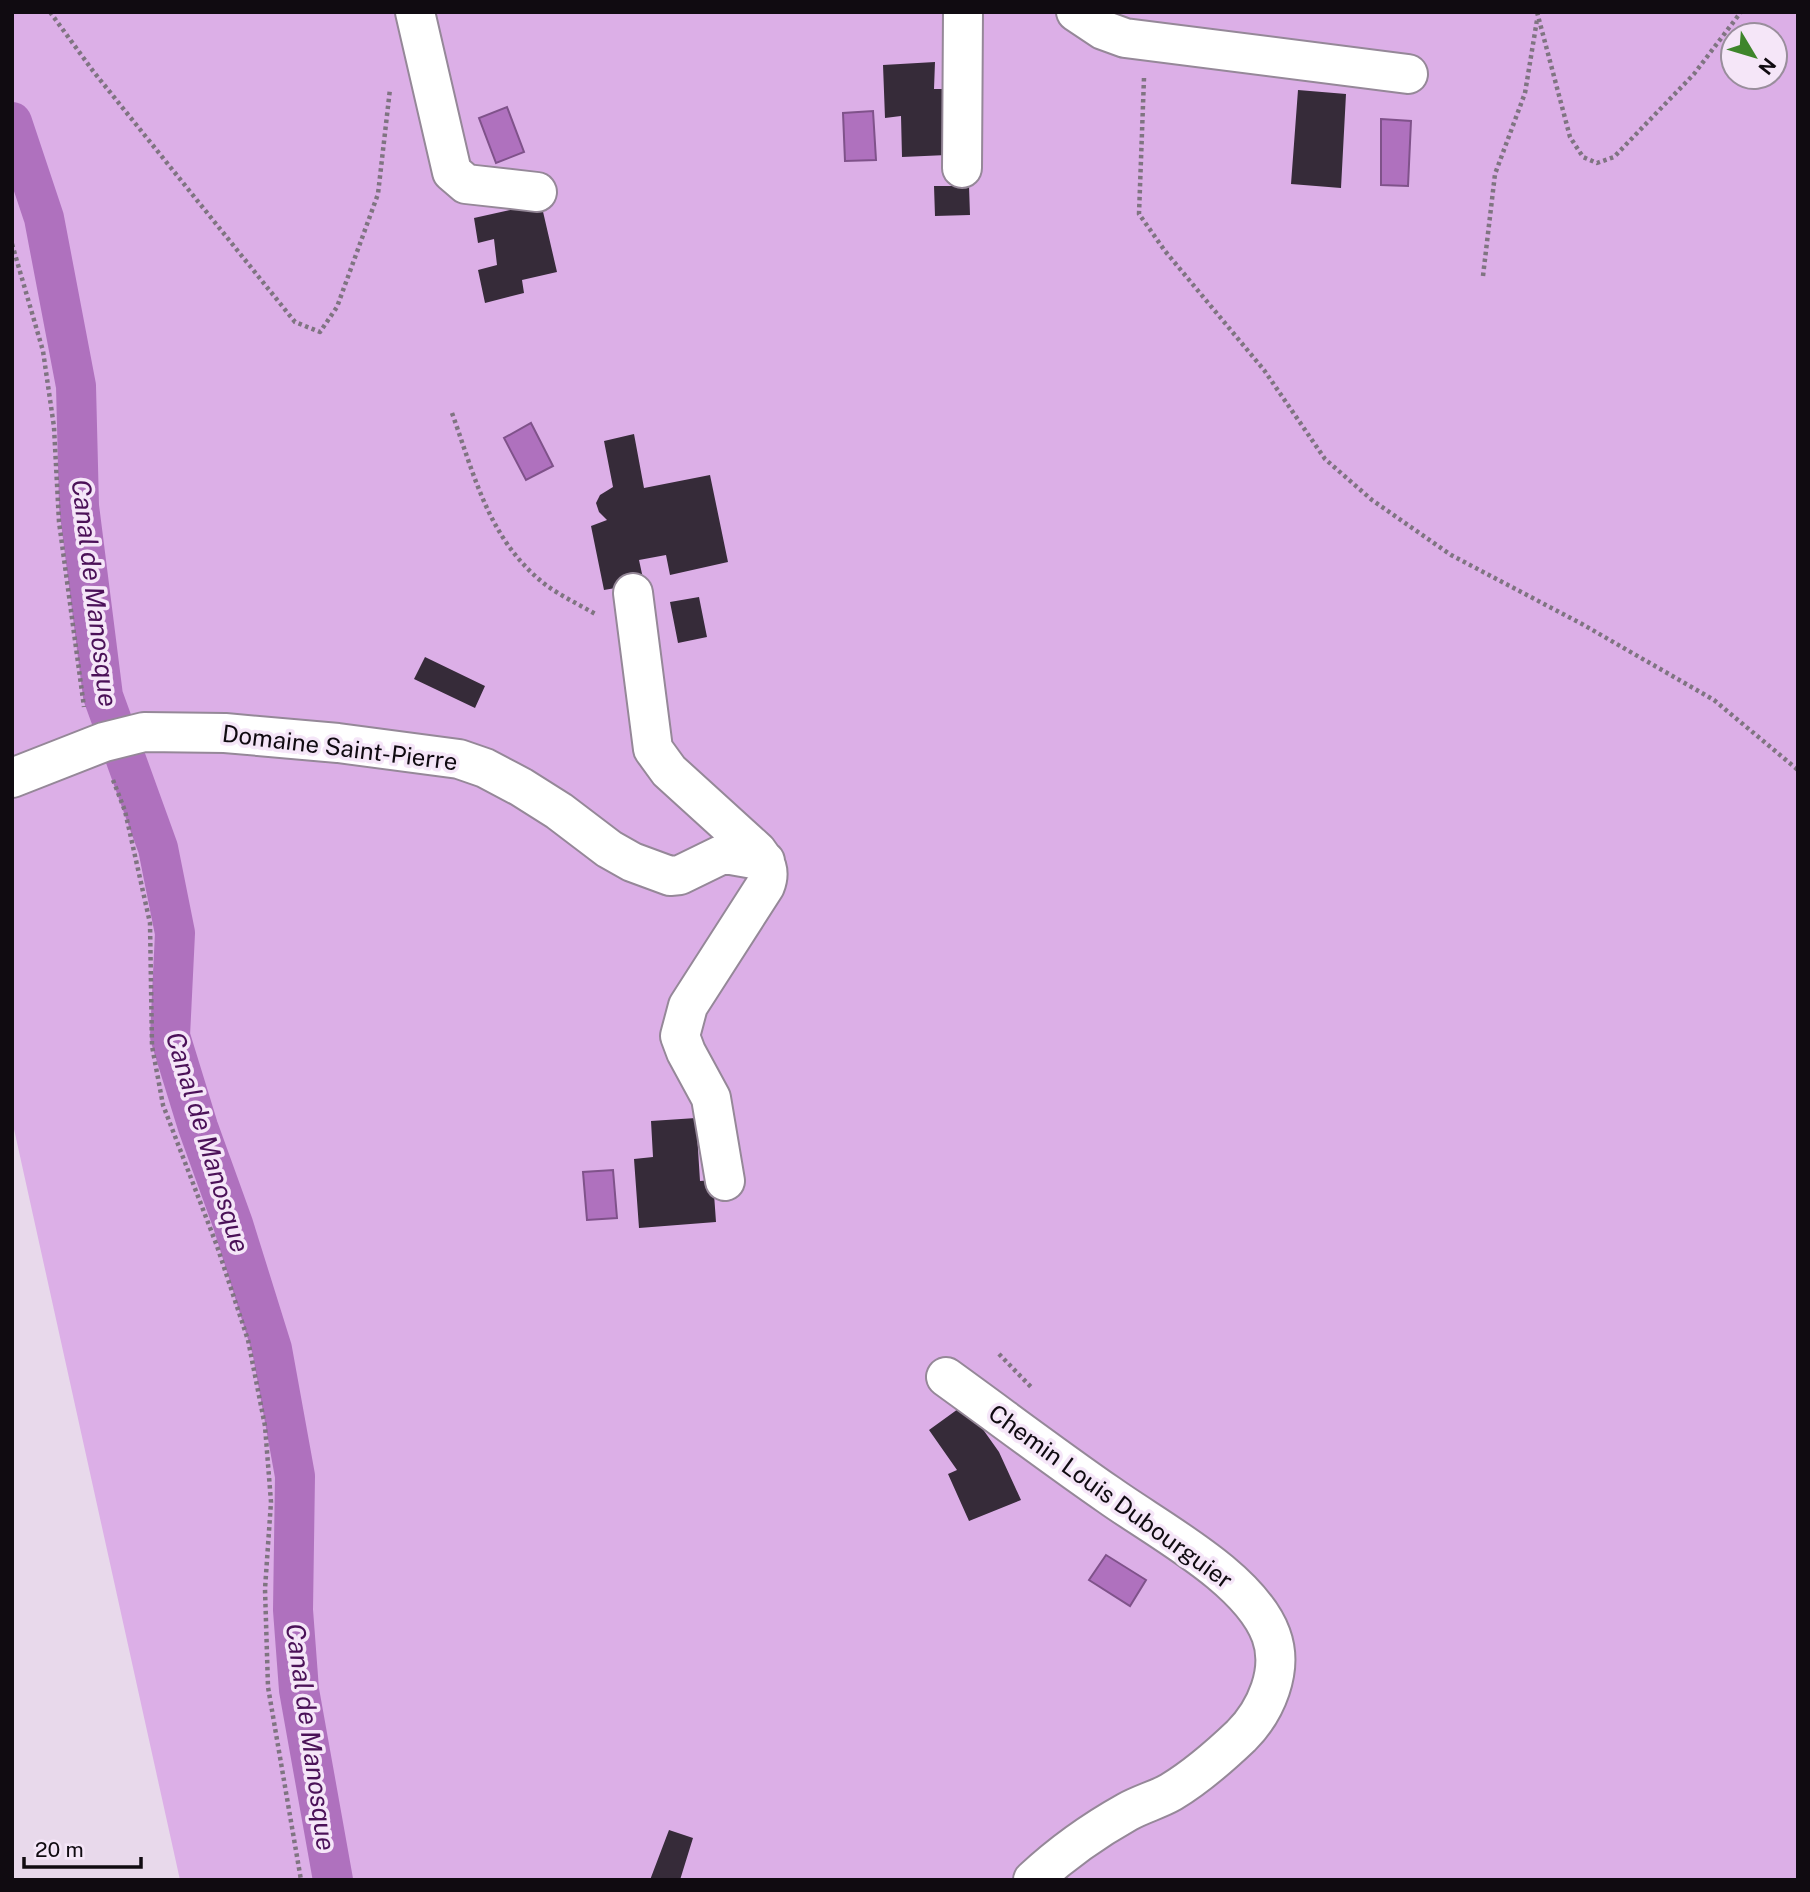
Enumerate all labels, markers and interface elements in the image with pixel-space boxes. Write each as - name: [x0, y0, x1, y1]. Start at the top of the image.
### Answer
- north arrow: [1719, 21, 1789, 91]
- text: N: [1754, 54, 1781, 79]
- water label: Canal de Manosque: [66, 477, 124, 709]
- street label: Domaine Saint-Pierre: [221, 719, 459, 775]
- water label: Canal de Manosque: [160, 1028, 256, 1256]
- street label: Chemin Louis Dubourguier: [984, 1398, 1238, 1594]
- water label: Canal de Manosque: [280, 1621, 342, 1853]
- scale bar: [24, 1826, 142, 1870]
- text: 20 m: [35, 1837, 84, 1862]

